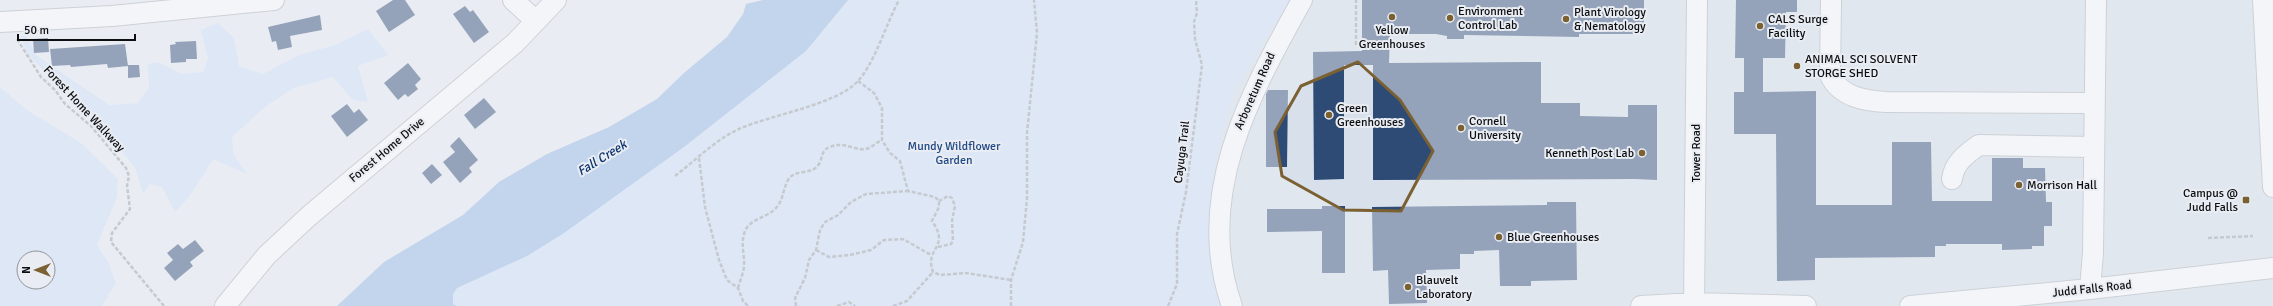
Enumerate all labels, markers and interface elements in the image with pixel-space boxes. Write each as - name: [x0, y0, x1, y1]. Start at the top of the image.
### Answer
- place label: Environment Control Lab: [1458, 4, 1523, 33]
- place label: Plant Virology & Nematology: [1574, 5, 1646, 34]
- marker: Yellow Greenhouses: [1387, 12, 1397, 22]
- place label: CALS Surge Facility: [1768, 12, 1828, 41]
- marker: Environment Control Lab: [1445, 13, 1455, 23]
- marker: Plant Virology & Nematology: [1561, 14, 1571, 24]
- scale bar: [18, 16, 135, 42]
- marker: CALS Surge Facility: [1755, 21, 1765, 31]
- text: 50 m: [24, 23, 49, 38]
- place label: Yellow Greenhouses: [1359, 23, 1425, 52]
- street label: Arboretum Road: [1231, 50, 1279, 132]
- place label: ANIMAL SCI SOLVENT STORGE SHED: [1805, 52, 1917, 81]
- marker: ANIMAL SCI SOLVENT STORGE SHED: [1792, 61, 1802, 71]
- street label: Forest Home Walkway: [40, 63, 128, 156]
- place label: Green Greenhouses: [1337, 101, 1403, 130]
- marker: Green Greenhouses: [1324, 110, 1334, 120]
- street label: Forest Home Drive: [346, 114, 428, 186]
- place label: Cornell University: [1469, 114, 1521, 143]
- street label: Cayuga Trail: [1171, 119, 1193, 184]
- marker: Cornell University: [1456, 123, 1466, 133]
- street label: Tower Road: [1689, 124, 1704, 182]
- water label: Fall Creek: [574, 136, 631, 179]
- park label: Mundy Wildflower Garden: [907, 139, 1001, 168]
- place label: Kenneth Post Lab: [1545, 146, 1634, 161]
- marker: Kenneth Post Lab: [1637, 148, 1647, 158]
- place label: Morrison Hall: [2027, 178, 2097, 193]
- marker: Morrison Hall: [2014, 180, 2024, 190]
- place label: Campus @ Judd Falls: [2183, 186, 2238, 215]
- marker: Campus @ Judd Falls: [2241, 195, 2251, 205]
- place label: Blue Greenhouses: [1507, 230, 1599, 245]
- marker: Blue Greenhouses: [1494, 232, 1504, 242]
- north arrow: [16, 250, 56, 290]
- text: N: [20, 266, 33, 274]
- place label: Blauvelt Laboratory: [1416, 273, 1472, 302]
- street label: Judd Falls Road: [2052, 277, 2132, 301]
- marker: Blauvelt Laboratory: [1403, 282, 1413, 292]

